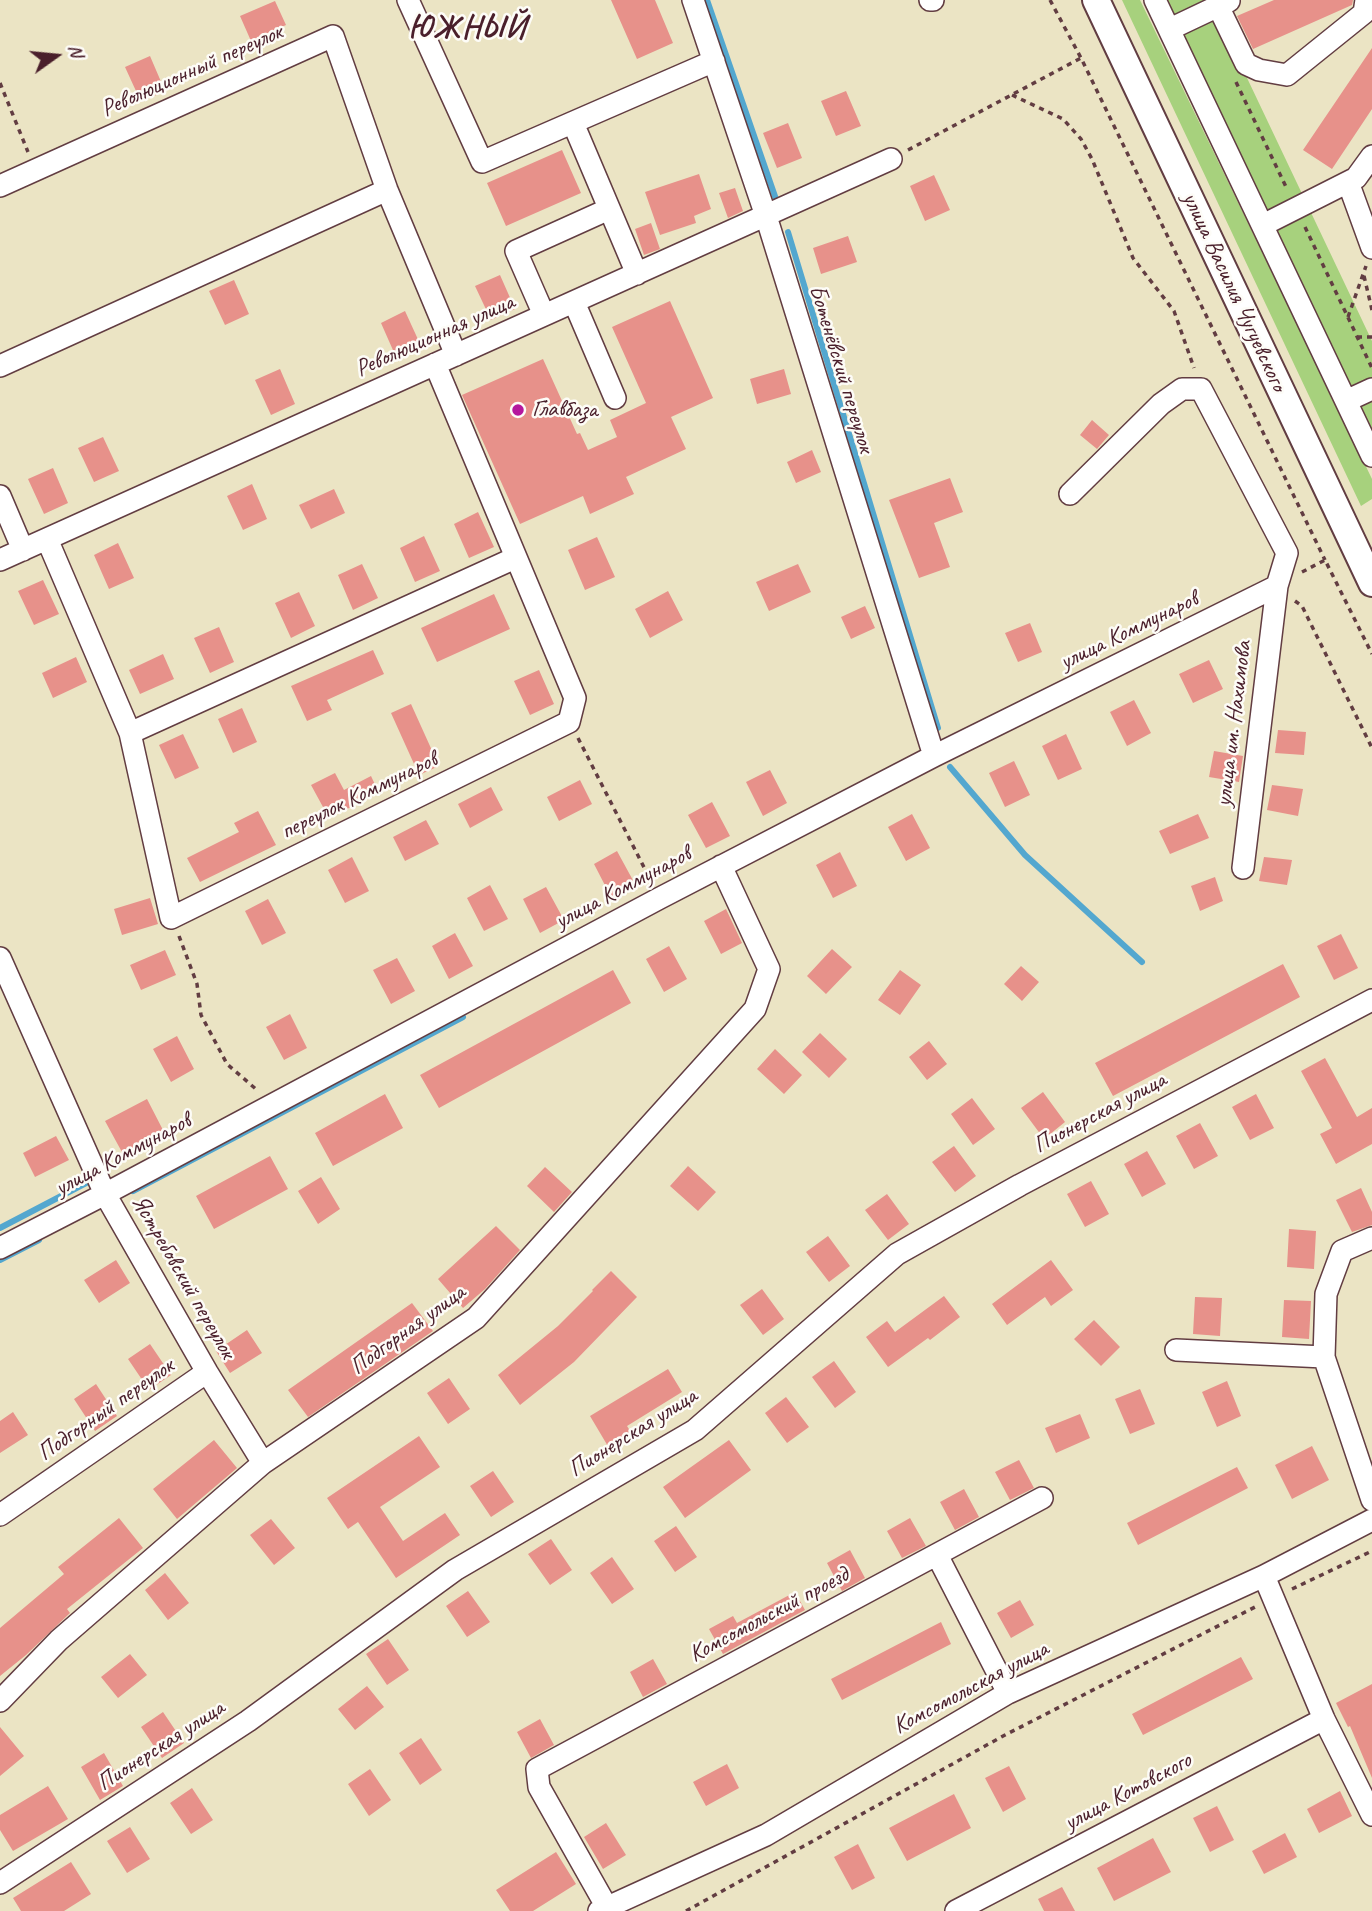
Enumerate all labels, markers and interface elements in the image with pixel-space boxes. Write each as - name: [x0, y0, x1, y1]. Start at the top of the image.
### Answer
- district label: ЮЖНЫЙ: [408, 10, 528, 48]
- street label: Революционный переулок: [97, 18, 287, 124]
- north arrow: [21, 21, 91, 91]
- text: N: [63, 42, 89, 59]
- street label: улица Василия Чугуевского: [1175, 188, 1293, 396]
- street label: Ботенёвский переулок: [802, 282, 880, 456]
- street label: Революционная улица: [351, 288, 519, 384]
- place label: Главбаза: [532, 396, 597, 424]
- marker: Главбаза: [510, 402, 526, 418]
- street label: улица Коммунаров: [1055, 585, 1203, 677]
- street label: улица им. Нахимова: [1210, 639, 1258, 809]
- street label: переулок Коммунаров: [276, 746, 442, 846]
- street label: улица Коммунаров: [550, 840, 696, 936]
- street label: Пионерская улица: [1029, 1066, 1171, 1160]
- street label: улица Коммунаров: [50, 1107, 196, 1203]
- street label: Ястребовский переулок: [124, 1190, 242, 1364]
- street label: Подгорная улица: [345, 1279, 471, 1381]
- street label: Подгорный переулок: [32, 1352, 180, 1468]
- street label: Пионерская улица: [563, 1382, 703, 1484]
- street label: Комсомольский проезд: [684, 1561, 854, 1669]
- street label: Комсомольская улица: [888, 1635, 1054, 1741]
- street label: Пионерская улица: [92, 1694, 230, 1798]
- street label: улица Котовского: [1059, 1746, 1197, 1838]

